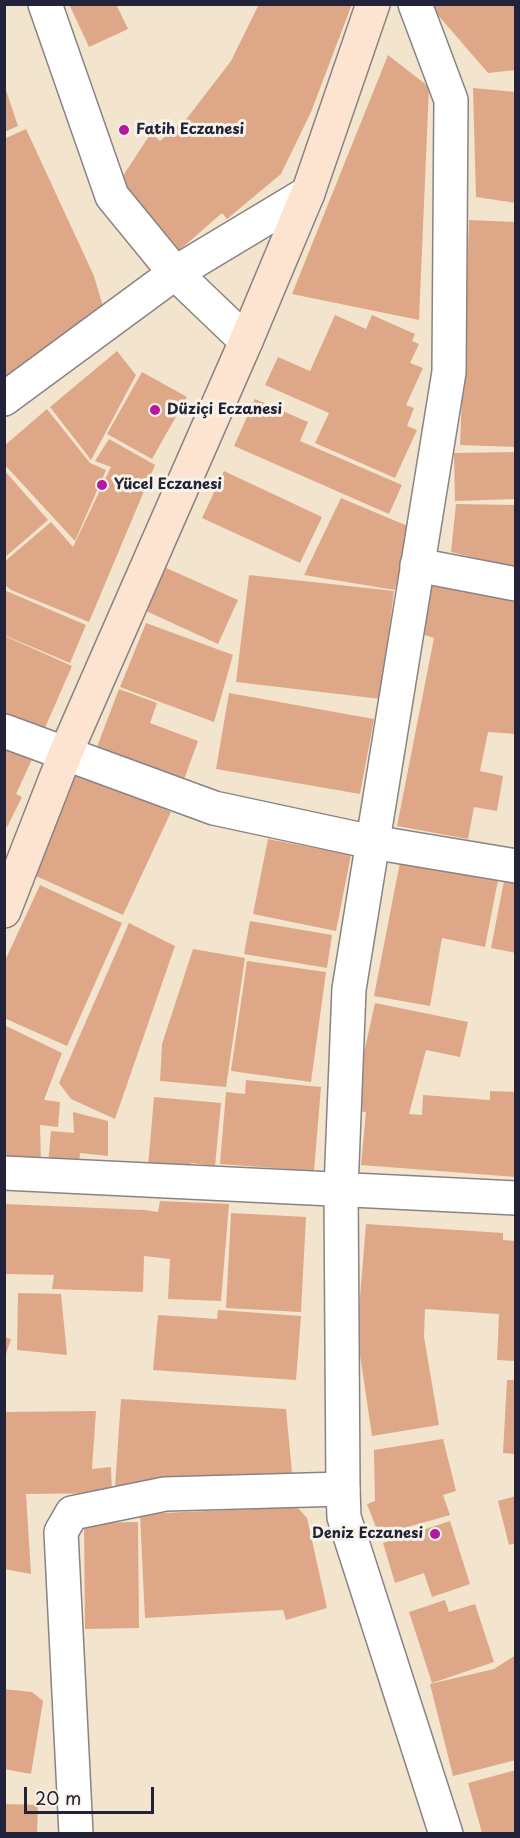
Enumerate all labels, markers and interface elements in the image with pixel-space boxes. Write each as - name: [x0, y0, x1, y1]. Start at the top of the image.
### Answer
- place label: Fatih Eczanesi: [136, 121, 244, 139]
- marker: Fatih Eczanesi: [117, 123, 131, 137]
- place label: Düziçi Eczanesi: [167, 401, 282, 419]
- marker: Düziçi Eczanesi: [148, 403, 162, 417]
- place label: Yücel Eczanesi: [114, 476, 222, 494]
- marker: Yücel Eczanesi: [95, 478, 109, 492]
- place label: Deniz Eczanesi: [312, 1525, 423, 1543]
- marker: Deniz Eczanesi: [428, 1527, 442, 1541]
- scale bar: [27, 1775, 158, 1813]
- text: 20 m: [35, 1784, 81, 1811]

